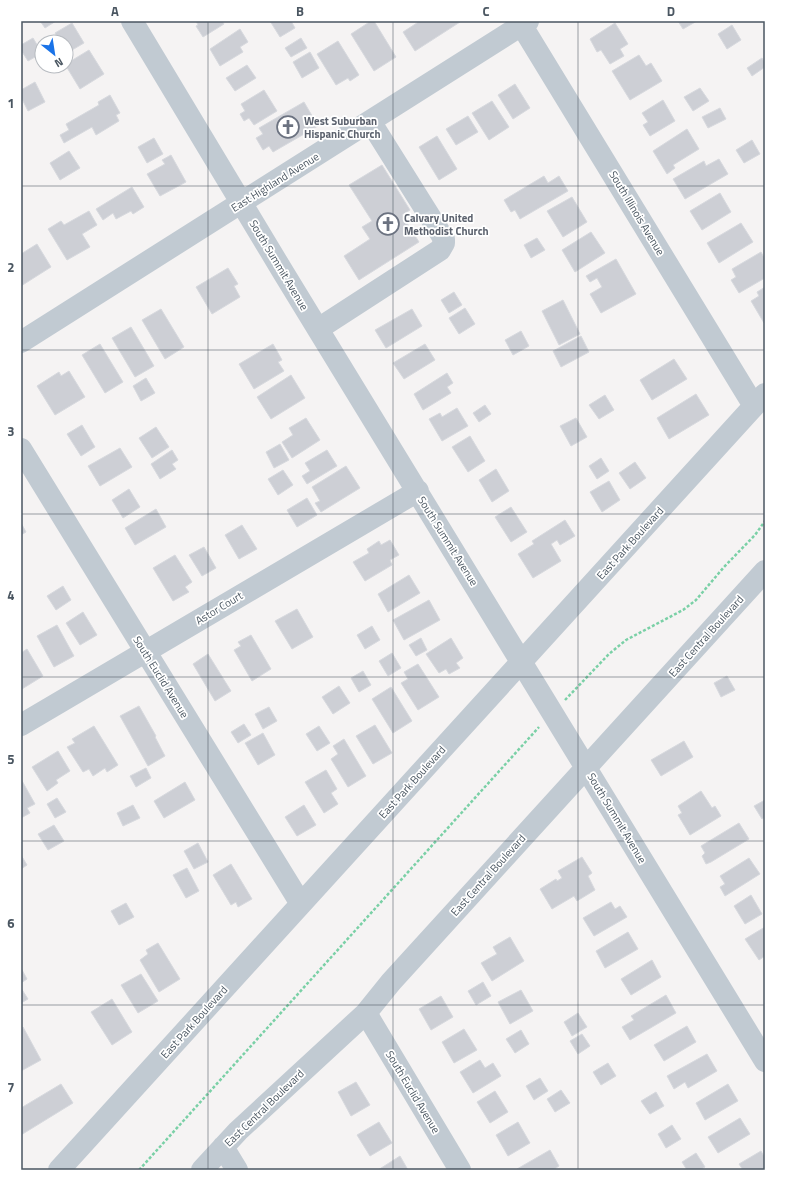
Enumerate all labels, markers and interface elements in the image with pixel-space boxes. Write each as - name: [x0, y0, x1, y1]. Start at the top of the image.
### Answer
- text: A: [111, 1, 119, 21]
- text: B: [296, 1, 304, 21]
- text: C: [482, 1, 490, 21]
- text: D: [667, 1, 675, 21]
- north arrow: [34, 34, 74, 74]
- text: N: [52, 54, 66, 71]
- text: 1: [7, 93, 15, 113]
- place label: West Suburban Hispanic Church: [304, 113, 381, 142]
- church icon: West Suburban Hispanic Church: [275, 114, 301, 140]
- street label: East Highland Avenue: [228, 148, 322, 216]
- street label: South Illinois Avenue: [605, 168, 669, 259]
- place label: Calvary United Methodist Church: [404, 210, 489, 239]
- church icon: Calvary United Methodist Church: [375, 211, 401, 237]
- street label: South Summit Avenue: [246, 217, 313, 314]
- text: 2: [7, 257, 15, 277]
- text: 3: [7, 421, 15, 441]
- street label: South Summit Avenue: [414, 493, 482, 589]
- street label: East Park Boulevard: [593, 503, 667, 583]
- text: 4: [7, 585, 15, 605]
- street label: Astor Court: [192, 587, 246, 628]
- street label: East Central Boulevard: [665, 591, 747, 680]
- street label: South Euclid Avenue: [129, 633, 193, 721]
- street label: East Park Boulevard: [375, 742, 449, 822]
- text: 5: [7, 749, 15, 769]
- street label: South Summit Avenue: [584, 770, 651, 867]
- street label: East Central Boulevard: [447, 830, 529, 919]
- text: 6: [7, 913, 15, 933]
- street label: East Park Boulevard: [157, 982, 231, 1062]
- street label: South Euclid Avenue: [382, 1048, 444, 1137]
- street label: East Central Boulevard: [221, 1066, 307, 1150]
- text: 7: [7, 1077, 15, 1097]

